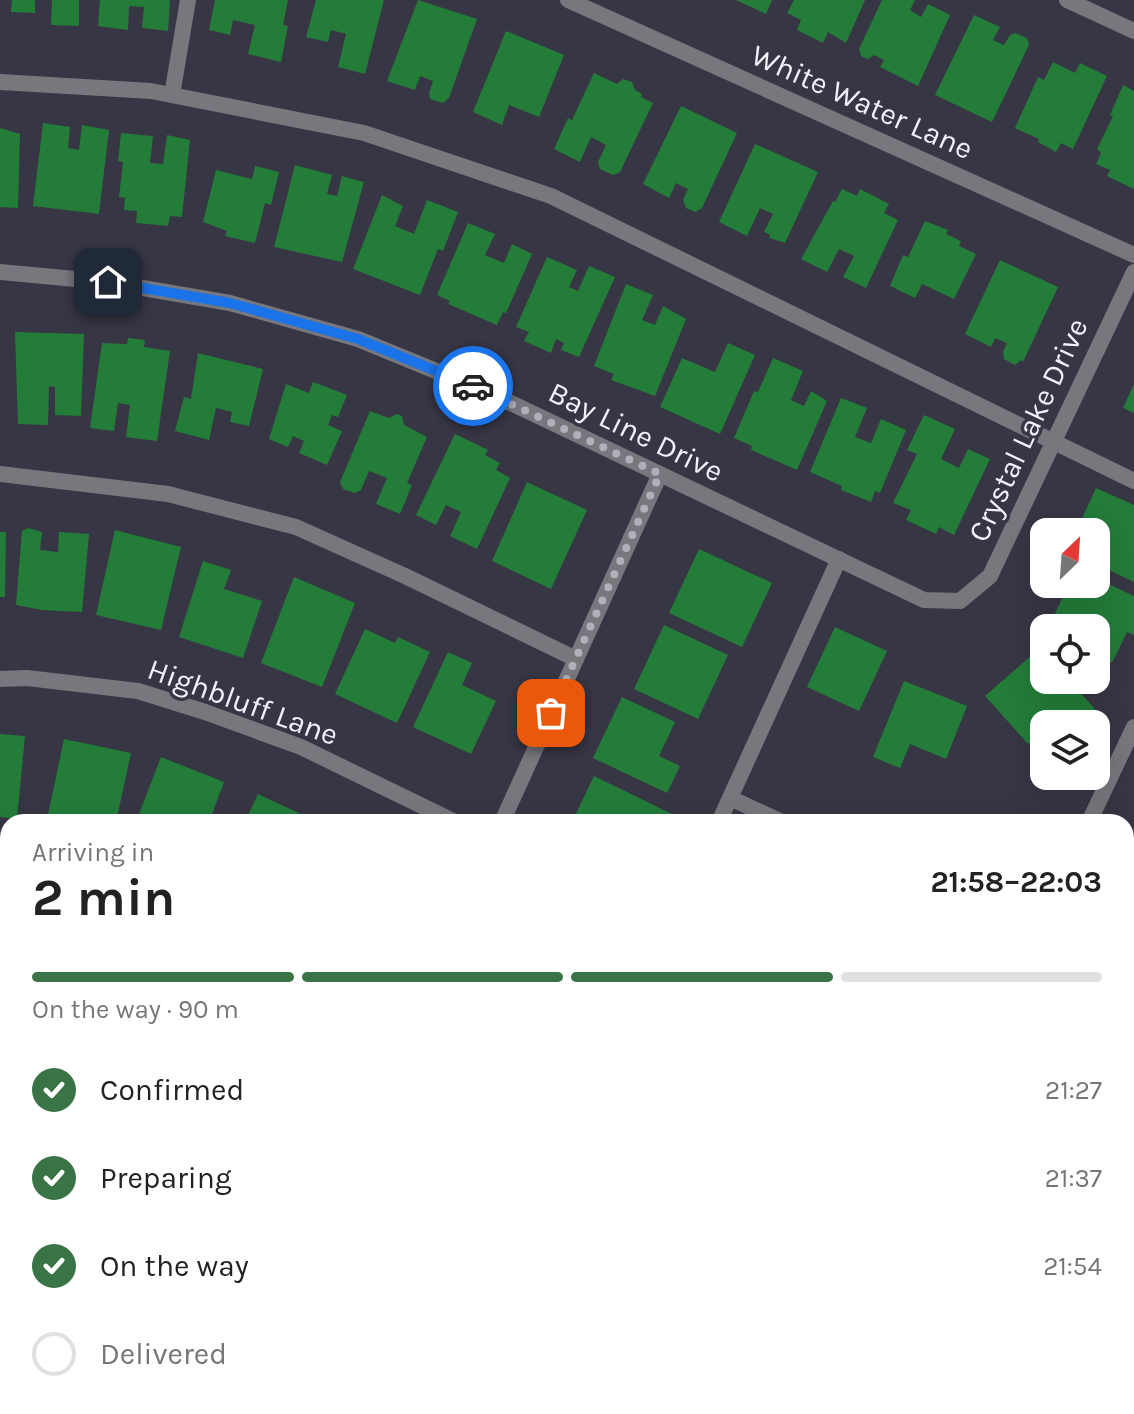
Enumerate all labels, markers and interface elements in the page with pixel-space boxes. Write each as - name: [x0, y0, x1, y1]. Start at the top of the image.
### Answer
- street label: White Water Lane: [746, 37, 978, 167]
- pin: [74, 248, 142, 316]
- icon: home: [86, 260, 130, 304]
- street label: Crystal Lake Drive: [960, 313, 1096, 547]
- courier: [433, 346, 513, 426]
- icon: car: [451, 364, 495, 408]
- street label: Bay Line Drive: [543, 374, 729, 490]
- north arrow: [1030, 518, 1110, 598]
- map controls: [1030, 518, 1110, 790]
- button: locate: [1030, 614, 1110, 694]
- street label: Highbluff Lane: [143, 651, 343, 753]
- pin: [517, 679, 585, 747]
- icon: bag: [529, 691, 573, 735]
- button: layers: [1030, 710, 1110, 790]
- text: Arriving in: [32, 837, 154, 868]
- text: 21:58–22:03: [930, 864, 1102, 900]
- text: 2 min: [32, 867, 175, 928]
- text: On the way · 90 m: [32, 994, 239, 1025]
- icon: check: [32, 1068, 76, 1112]
- text: Confirmed: [100, 1072, 244, 1108]
- text: 21:27: [1045, 1075, 1102, 1106]
- icon: check: [32, 1156, 76, 1200]
- text: Preparing: [100, 1160, 232, 1196]
- text: 21:37: [1045, 1163, 1102, 1194]
- icon: check: [32, 1244, 76, 1288]
- text: On the way: [100, 1248, 249, 1284]
- text: 21:54: [1043, 1251, 1102, 1282]
- text: Delivered: [100, 1336, 227, 1372]

